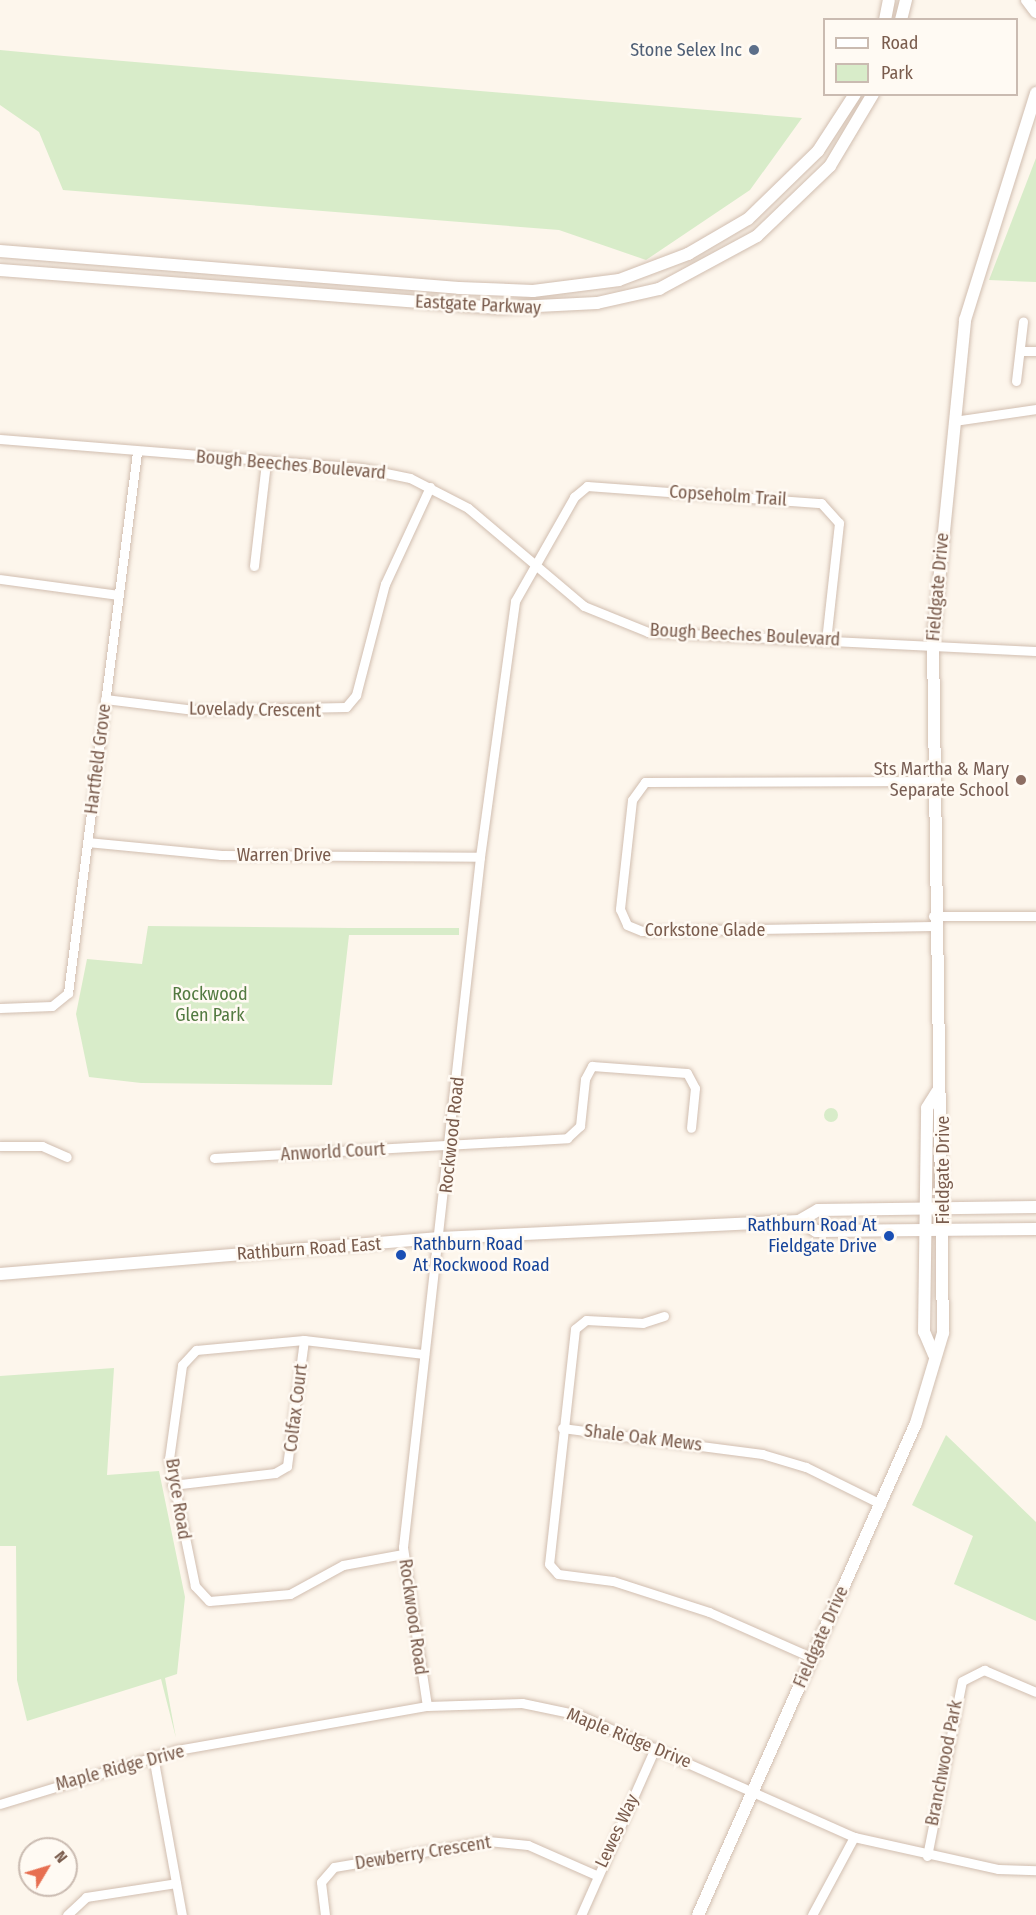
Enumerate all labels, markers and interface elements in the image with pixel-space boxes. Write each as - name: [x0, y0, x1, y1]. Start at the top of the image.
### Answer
- legend: [823, 18, 1018, 96]
- text: Road: [881, 32, 918, 54]
- place label: Stone Selex Inc: [630, 39, 742, 61]
- marker: Stone Selex Inc: [747, 43, 761, 57]
- text: Park: [881, 62, 913, 84]
- street label: Eastgate Parkway: [415, 291, 541, 319]
- street label: Bough Beeches Boulevard: [195, 446, 387, 484]
- street label: Copseholm Trail: [668, 481, 788, 511]
- street label: Fieldgate Drive: [922, 532, 954, 642]
- street label: Bough Beeches Boulevard: [649, 619, 841, 651]
- street label: Lovelady Crescent: [189, 698, 321, 722]
- street label: Hartfield Grove: [81, 703, 115, 815]
- place label: Sts Martha & Mary Separate School: [874, 759, 1009, 802]
- marker: Sts Martha & Mary Separate School: [1014, 773, 1028, 787]
- street label: Warren Drive: [237, 844, 331, 866]
- street label: Corkstone Glade: [645, 919, 765, 941]
- park label: Rockwood Glen Park: [172, 984, 248, 1026]
- street label: Rockwood Road: [435, 1076, 469, 1194]
- street label: Fieldgate Drive: [932, 1116, 954, 1224]
- street label: Anworld Court: [280, 1138, 386, 1166]
- place label: Rathburn Road At Fieldgate Drive: [747, 1215, 877, 1258]
- marker: Rathburn Road At Fieldgate Drive: [882, 1229, 896, 1243]
- street label: Rathburn Road East: [236, 1233, 382, 1265]
- place label: Rathburn Road At Rockwood Road: [413, 1234, 550, 1276]
- marker: Rathburn Road At Rockwood Road: [394, 1248, 408, 1262]
- street label: Colfax Court: [280, 1363, 312, 1453]
- street label: Shale Oak Mews: [583, 1420, 703, 1456]
- street label: Bryce Road: [161, 1457, 195, 1541]
- street label: Rockwood Road: [394, 1558, 432, 1676]
- street label: Fieldgate Drive: [789, 1583, 853, 1691]
- street label: Branchwood Park: [921, 1698, 967, 1828]
- street label: Maple Ridge Drive: [564, 1703, 694, 1773]
- street label: Maple Ridge Drive: [53, 1740, 187, 1796]
- street label: Lewes Way: [591, 1791, 643, 1871]
- street label: Dewberry Crescent: [354, 1832, 492, 1874]
- north arrow: [18, 1837, 78, 1897]
- text: N: [51, 1847, 71, 1866]

